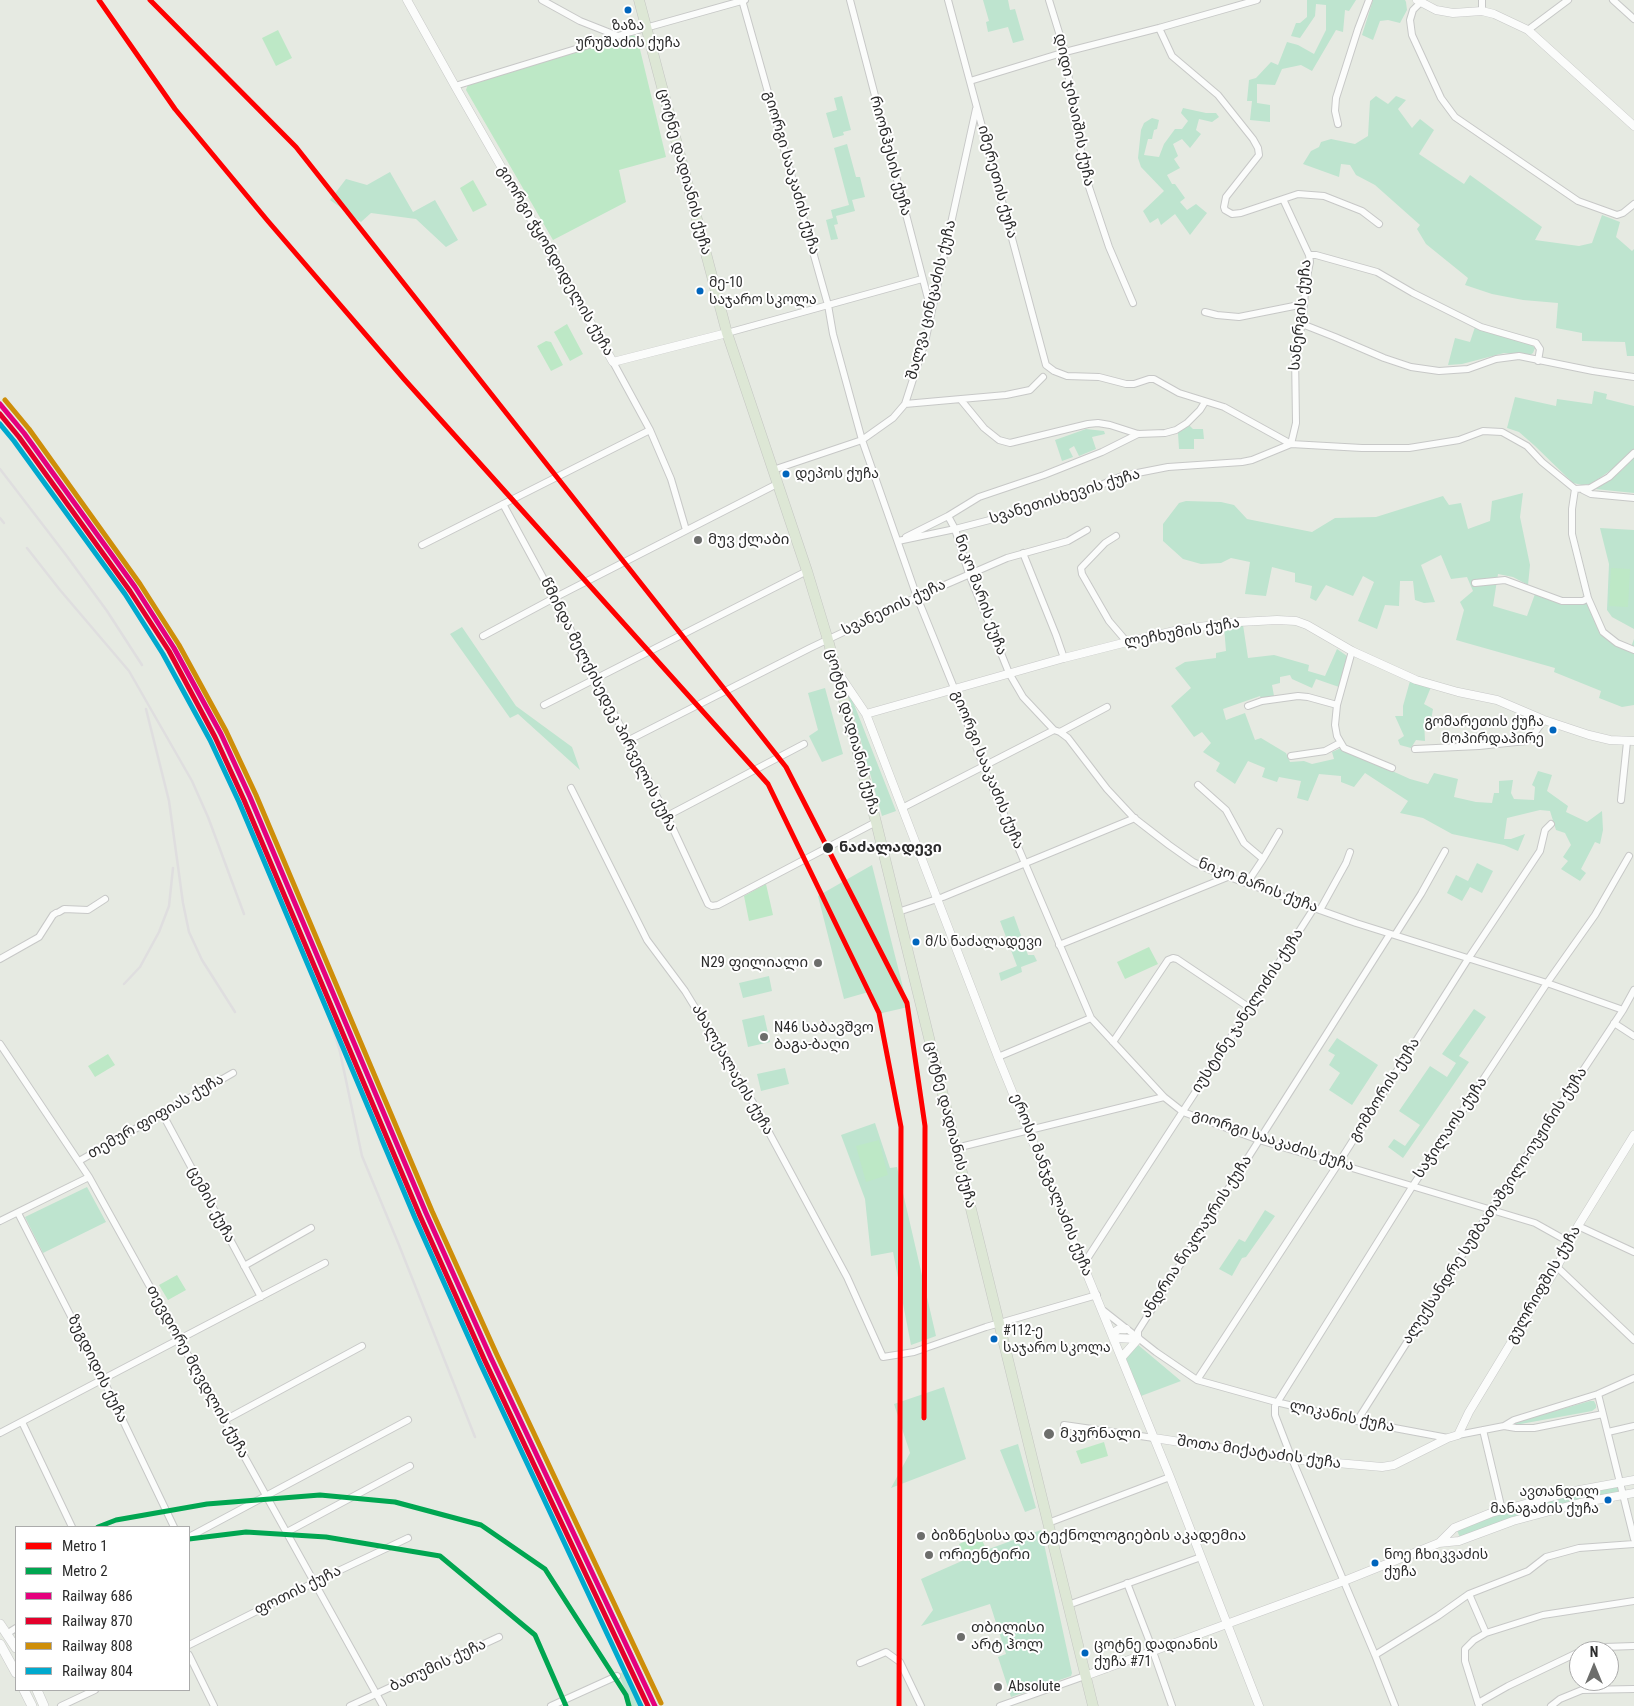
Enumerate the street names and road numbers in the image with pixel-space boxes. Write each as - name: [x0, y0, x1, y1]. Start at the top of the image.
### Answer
- street label: დიდი ჯიხაიშის ქუჩა: [1050, 32, 1098, 188]
- street label: ცოტნე დადიანის ქუჩა: [653, 87, 715, 257]
- street label: გიორგი სააკაძის ქუჩა: [759, 89, 823, 257]
- street label: რიონჰესის ქუჩა: [865, 94, 915, 218]
- street label: იმერეთის ქუჩა: [973, 124, 1021, 240]
- street label: გიორგი ჭყონდიდელის ქუჩა: [493, 163, 617, 359]
- street label: შალვა ცინცაძის ქუჩა: [903, 218, 961, 382]
- street label: სანერგის ქუჩა: [1286, 258, 1316, 372]
- street label: სვანეთისხევის ქუჩა: [988, 466, 1142, 528]
- street label: ნიკო მარის ქუჩა: [950, 532, 1010, 658]
- street label: წმინდა მელქისედეკ პირველის ქუჩა: [536, 575, 680, 835]
- street label: სვანეთის ქუჩა: [839, 576, 949, 640]
- street label: ლეჩხუმის ქუჩა: [1123, 614, 1241, 652]
- street label: ცოტნე დადიანის ქუჩა: [821, 647, 883, 817]
- street label: გიორგი სააკაძის ქუჩა: [947, 688, 1027, 852]
- street label: ნიკო მარის ქუჩა: [1195, 855, 1321, 917]
- street label: იუსტინე ჯანელიძის ქუჩა: [1188, 925, 1308, 1097]
- street label: ახალქალაქის ქუჩა: [687, 1001, 777, 1139]
- street label: გომბორის ქუჩა: [1346, 1035, 1424, 1145]
- street label: ცოტნე დადიანის ქუჩა: [921, 1040, 979, 1210]
- street label: ალექსანდრე სუმბათაშვილი-იუჟინის ქუჩა: [1398, 1064, 1592, 1348]
- street label: თემურ ფიფიას ქუჩა: [85, 1071, 227, 1163]
- street label: საჭილაოს ქუჩა: [1410, 1074, 1492, 1182]
- street label: ეროსი მანჯგალაძის ქუჩა: [1006, 1091, 1096, 1279]
- street label: გიორგი სააკაძის ქუჩა: [1190, 1106, 1356, 1176]
- street label: ანდრია წიკლაურის ქუჩა: [1138, 1152, 1256, 1322]
- street label: ცემის ქუჩა: [183, 1164, 239, 1246]
- street label: გულრიფშის ქუჩა: [1503, 1223, 1585, 1347]
- street label: თევდორე მღვდლის ქუჩა: [142, 1282, 252, 1462]
- street label: ზუგდიდის ქუჩა: [63, 1312, 131, 1426]
- street label: ლიკანის ქუჩა: [1288, 1397, 1396, 1437]
- street label: შოთა მიქატაძის ქუჩა: [1176, 1433, 1342, 1473]
- street label: ფოთის ქუჩა: [252, 1562, 344, 1620]
- street label: ბათუმის ქუჩა: [387, 1636, 489, 1696]

